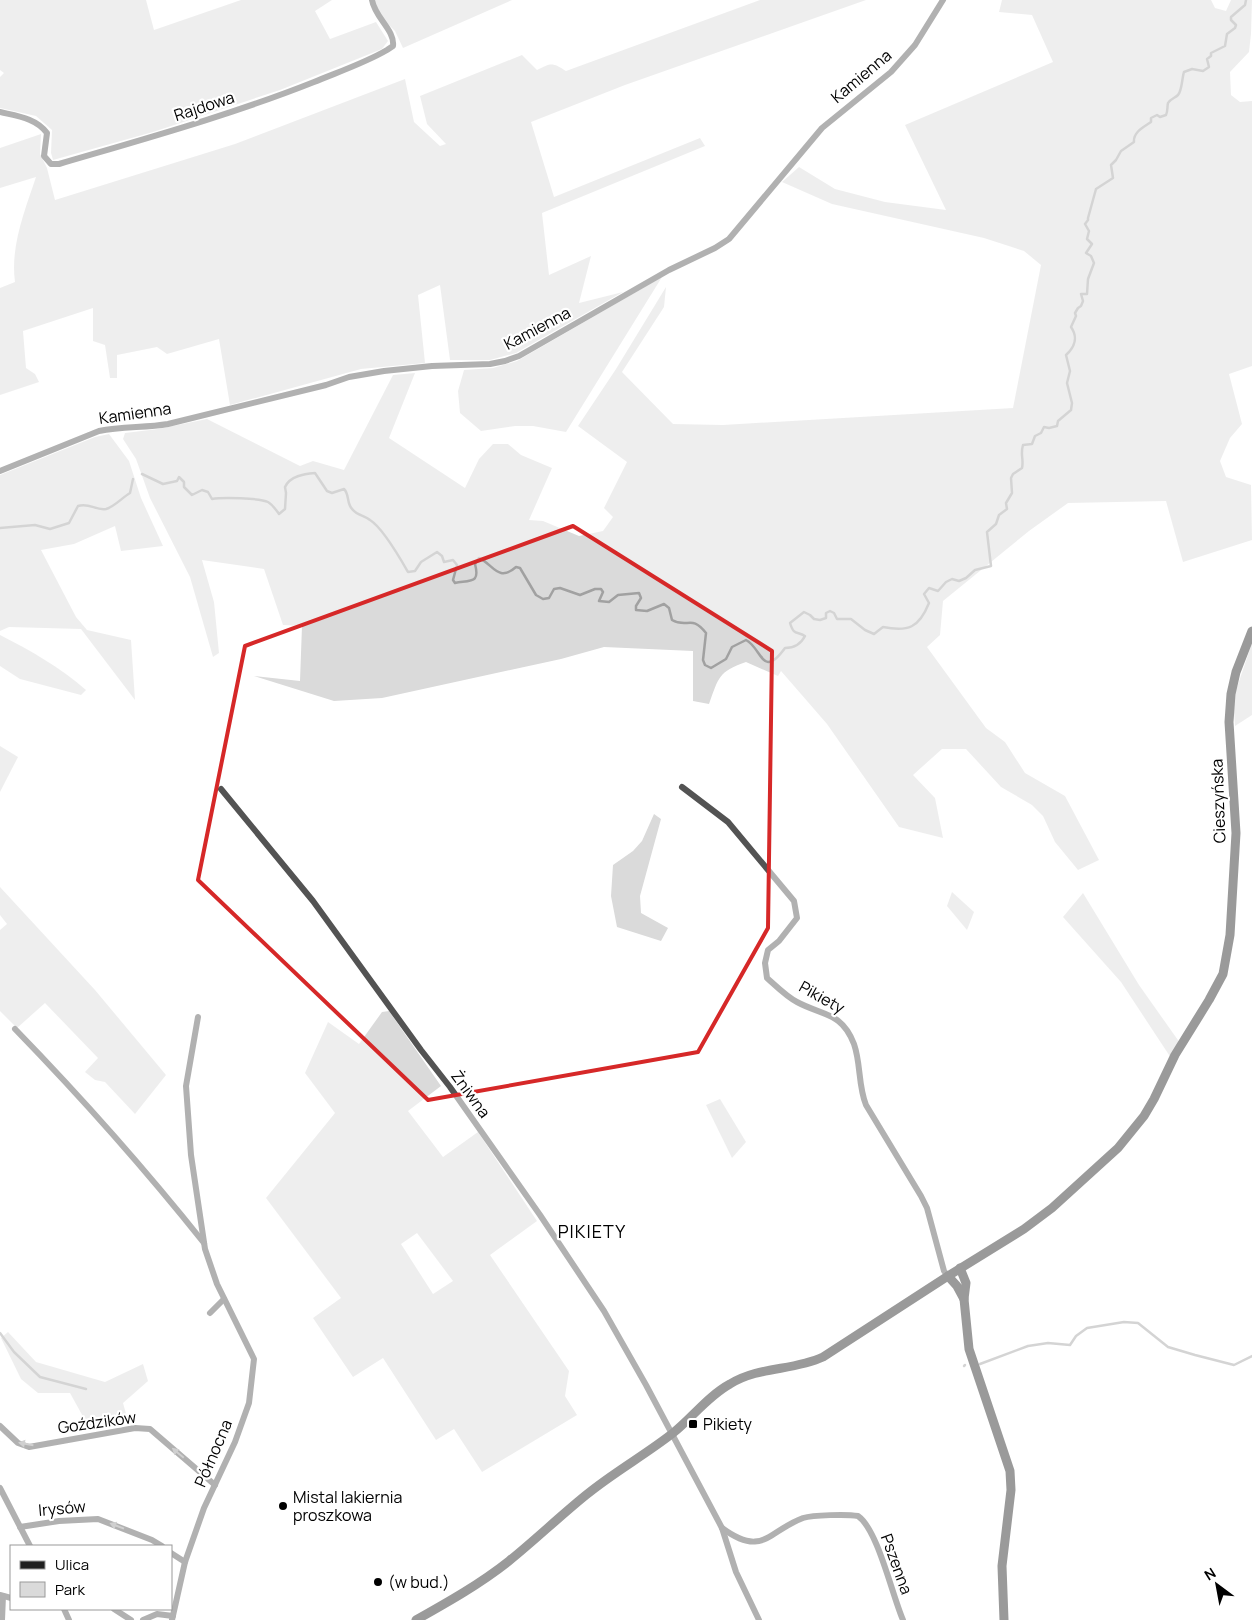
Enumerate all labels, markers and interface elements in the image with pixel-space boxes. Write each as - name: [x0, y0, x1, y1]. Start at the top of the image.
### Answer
- street label: Kamienna: [826, 44, 896, 108]
- street label: Rajdowa: [171, 86, 237, 126]
- street label: Kamienna: [500, 301, 574, 355]
- street label: Kamienna: [97, 397, 173, 429]
- street label: Cieszyńska: [1206, 758, 1230, 844]
- street label: Pikiety: [795, 975, 849, 1019]
- street label: Żniwna: [446, 1066, 496, 1122]
- district label: PIKIETY: [558, 1219, 626, 1243]
- street label: Goździków: [56, 1406, 138, 1438]
- place label: Pikiety: [703, 1413, 753, 1435]
- street label: Północna: [189, 1416, 237, 1490]
- marker: Pikiety: [687, 1418, 699, 1430]
- one-way arrow: [18, 1440, 34, 1448]
- one-way arrow: [172, 1448, 184, 1459]
- place label: Mistal lakiernia proszkowa: [293, 1486, 402, 1526]
- street label: Irysów: [37, 1495, 87, 1521]
- marker: Mistal lakiernia proszkowa: [277, 1500, 289, 1512]
- one-way arrow: [110, 1522, 125, 1530]
- street label: Pszenna: [876, 1531, 918, 1597]
- legend: [10, 1545, 172, 1610]
- text: Ulica: [55, 1554, 89, 1575]
- north arrow: [1192, 1560, 1242, 1610]
- text: N: [1201, 1563, 1219, 1584]
- place label: (w bud.): [388, 1571, 450, 1593]
- marker: (w bud.): [372, 1576, 384, 1588]
- text: Park: [55, 1579, 85, 1600]

